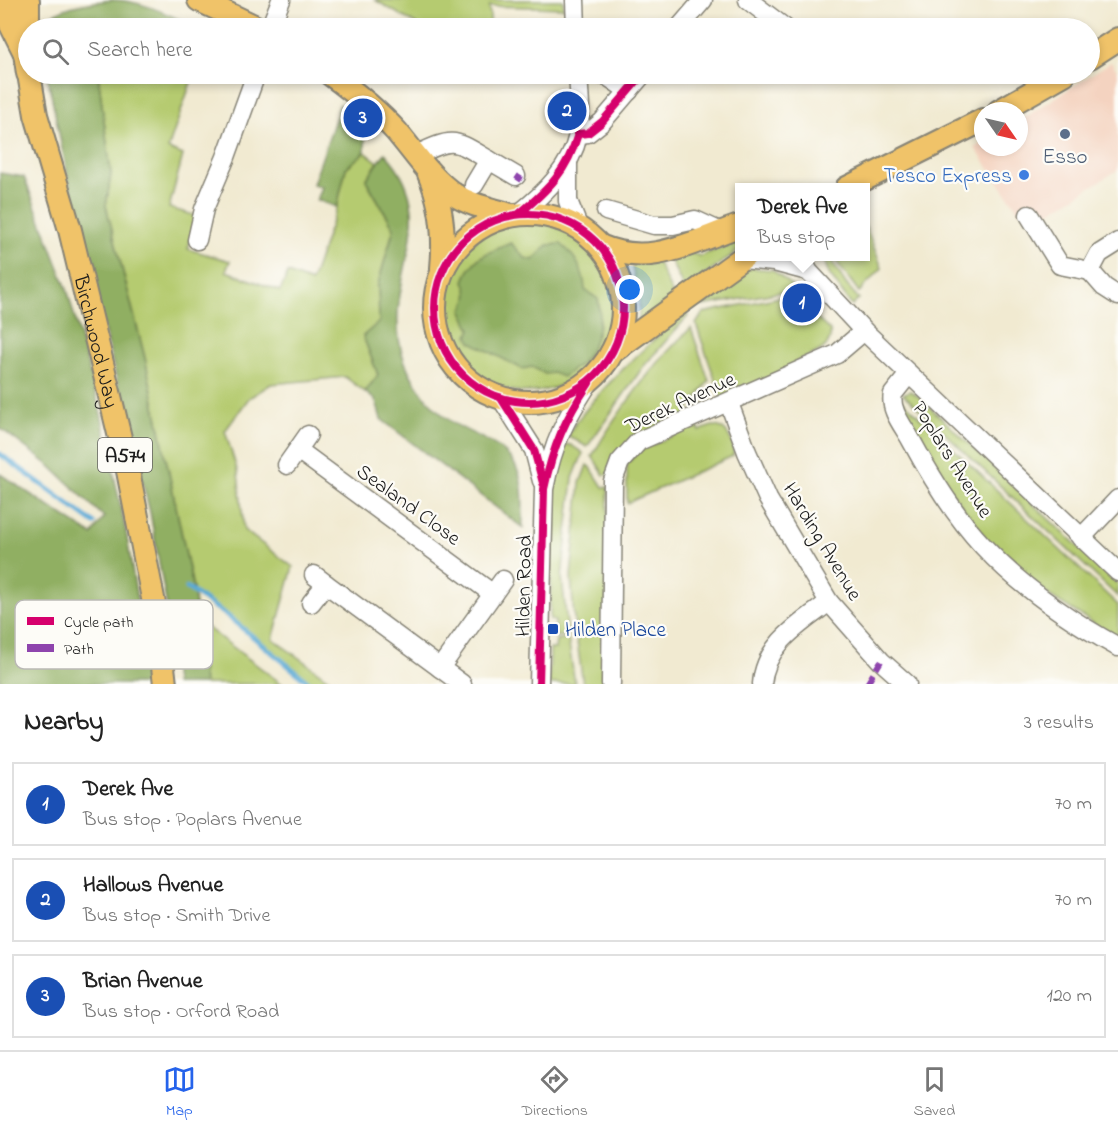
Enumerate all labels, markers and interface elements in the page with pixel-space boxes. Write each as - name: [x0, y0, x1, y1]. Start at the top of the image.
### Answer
- search box: [18, 18, 1100, 84]
- icon: search: [39, 35, 72, 68]
- text: Search here: [87, 35, 192, 67]
- pin: 2: [548, 88, 586, 134]
- pin: 3: [344, 96, 382, 140]
- north arrow: [974, 102, 1028, 156]
- marker: Esso: [1058, 127, 1072, 141]
- place label: Esso: [1042, 143, 1088, 173]
- place label: Tesco Express: [884, 162, 1012, 192]
- marker: Tesco Express: [1017, 168, 1031, 182]
- popup: [735, 183, 870, 261]
- text: Derek Ave: [757, 192, 848, 224]
- text: Bus stop: [757, 224, 836, 253]
- street label: Birchwood Way: [64, 271, 125, 412]
- your location: [615, 275, 644, 304]
- pin: 1: [782, 280, 822, 326]
- street label: Derek Avenue: [620, 365, 741, 443]
- street label: Poplars Avenue: [903, 396, 999, 525]
- road number: A574: [98, 438, 152, 472]
- street label: Sealand Close: [349, 457, 467, 554]
- street label: Harding Avenue: [772, 477, 869, 608]
- street label: Hilden Road: [509, 535, 541, 637]
- legend: [15, 600, 213, 669]
- text: Cycle path: [64, 611, 133, 635]
- place label: Hilden Place: [565, 616, 666, 646]
- marker: Hilden Place: [546, 622, 560, 636]
- text: Path: [64, 638, 94, 662]
- text: Nearby: [24, 704, 103, 742]
- text: 3 results: [1024, 709, 1094, 738]
- text: Derek Ave: [83, 774, 173, 806]
- text: 1: [42, 790, 49, 819]
- text: 70 m: [1055, 790, 1092, 819]
- text: Bus stop · Poplars Avenue: [83, 806, 302, 835]
- text: Hallows Avenue: [83, 870, 223, 902]
- text: 2: [41, 886, 50, 915]
- text: 70 m: [1055, 886, 1092, 915]
- text: Bus stop · Smith Drive: [83, 902, 270, 931]
- text: Brian Avenue: [83, 966, 203, 998]
- text: 3: [41, 982, 50, 1011]
- text: 120 m: [1047, 982, 1092, 1011]
- text: Bus stop · Orford Road: [83, 998, 279, 1027]
- tab: Map: [163, 1063, 196, 1123]
- tab: Directions: [521, 1063, 588, 1123]
- tab: Saved: [913, 1063, 955, 1123]

